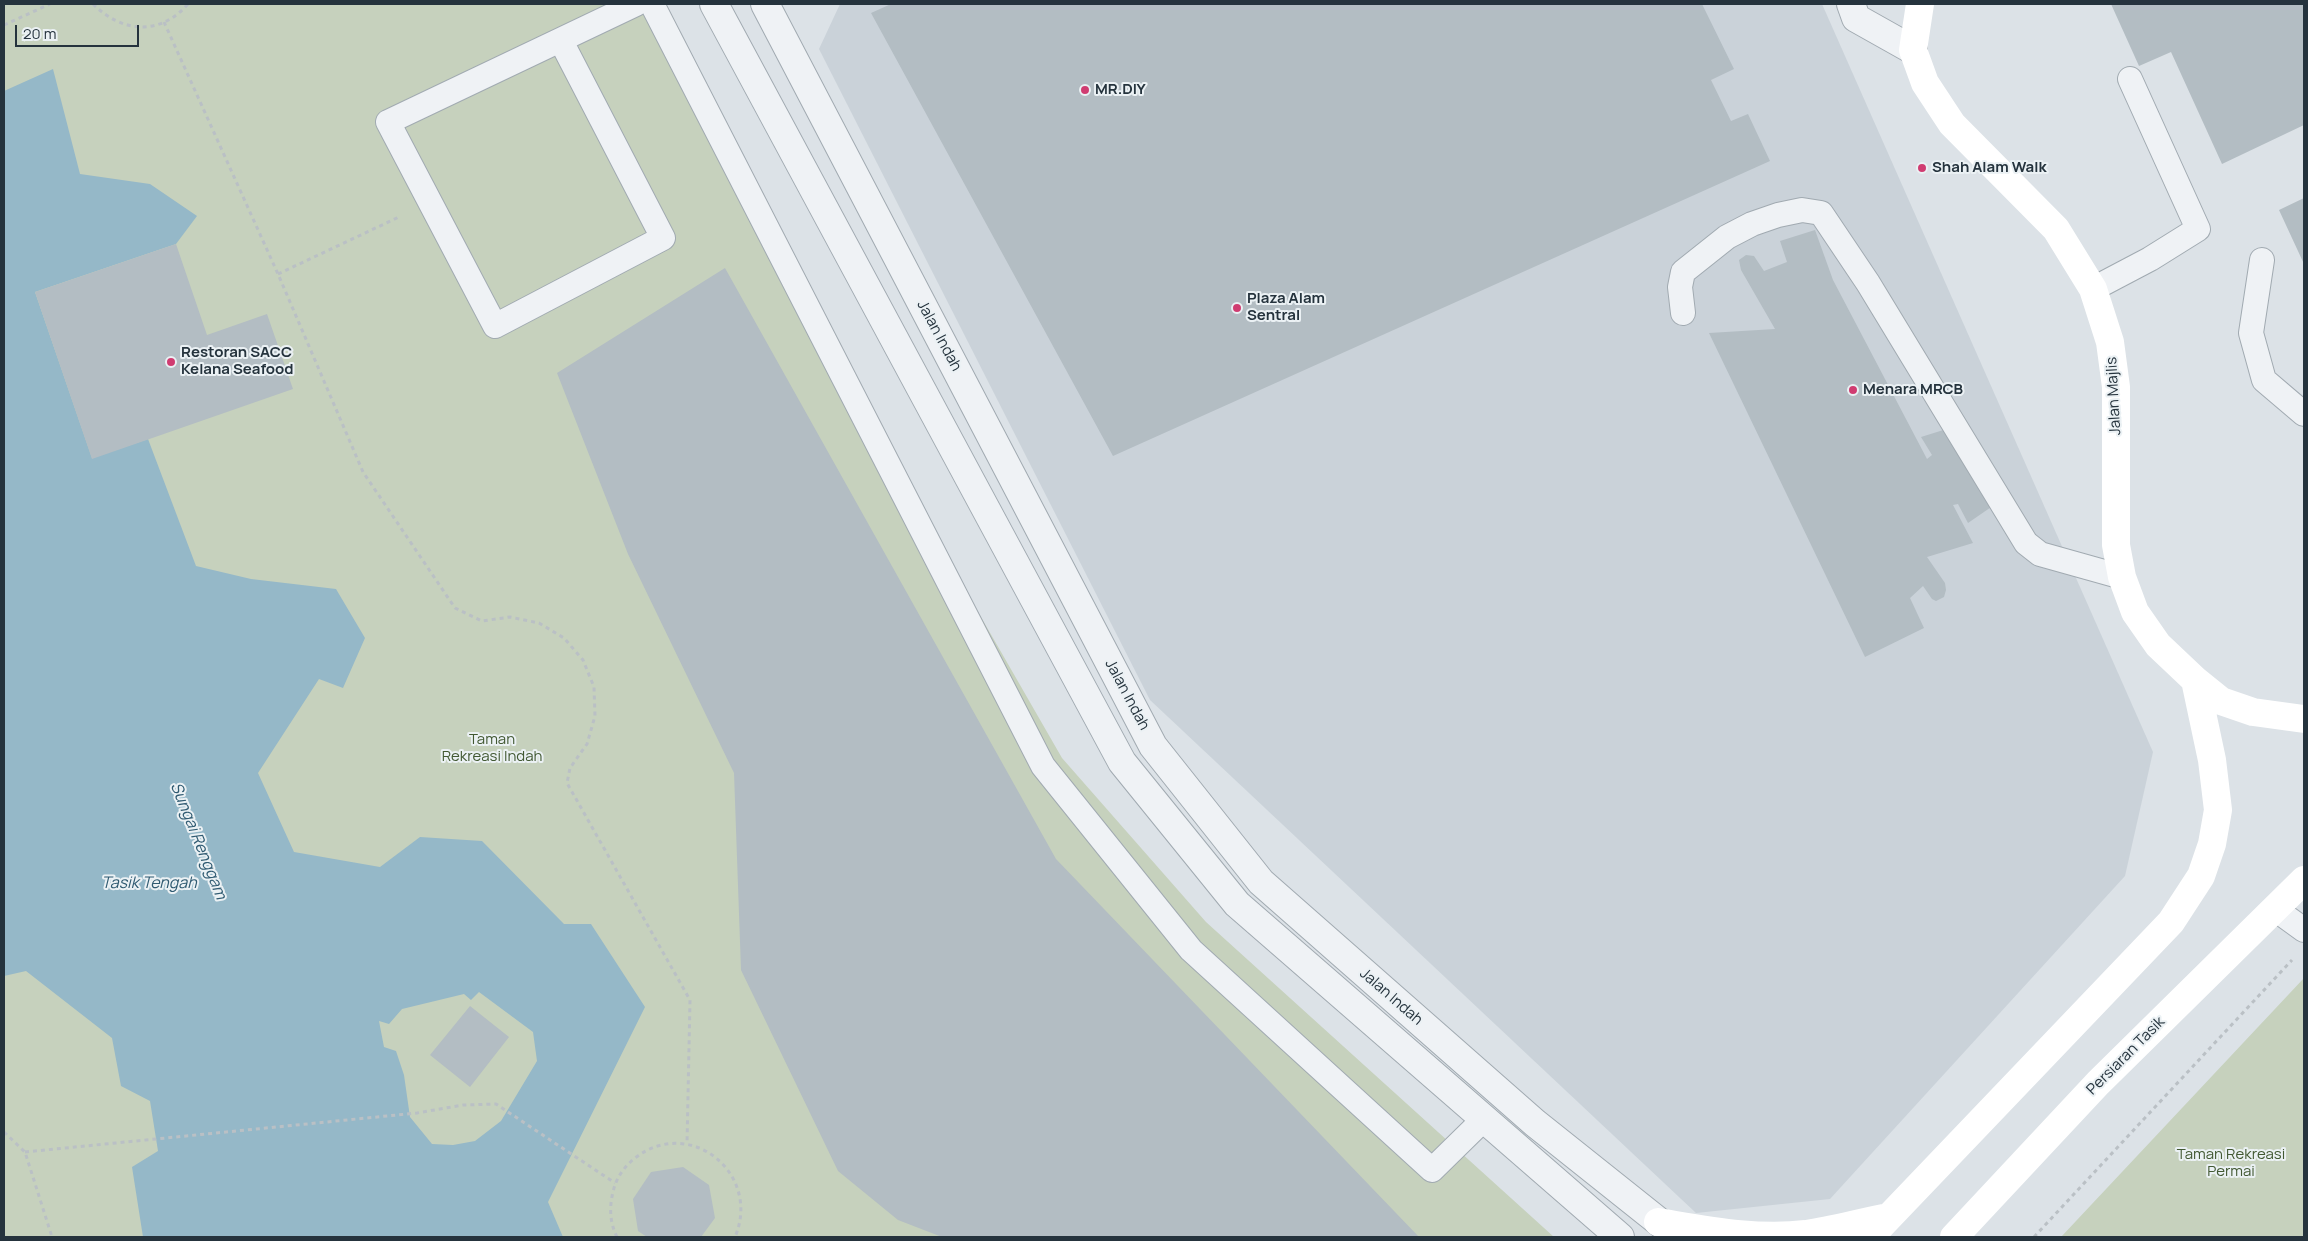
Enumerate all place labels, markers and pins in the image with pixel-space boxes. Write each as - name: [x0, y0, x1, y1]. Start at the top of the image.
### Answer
- place label: MR.DIY: [1095, 81, 1146, 99]
- marker: MR.DIY: [1079, 84, 1091, 96]
- place label: Shah Alam Walk: [1932, 159, 2047, 177]
- marker: Shah Alam Walk: [1916, 162, 1928, 174]
- place label: Plaza Alam Sentral: [1247, 290, 1325, 325]
- marker: Plaza Alam Sentral: [1231, 302, 1243, 314]
- place label: Restoran SACC Kelana Seafood: [181, 344, 294, 379]
- marker: Restoran SACC Kelana Seafood: [165, 356, 177, 368]
- place label: Menara MRCB: [1863, 381, 1963, 399]
- marker: Menara MRCB: [1847, 384, 1859, 396]

